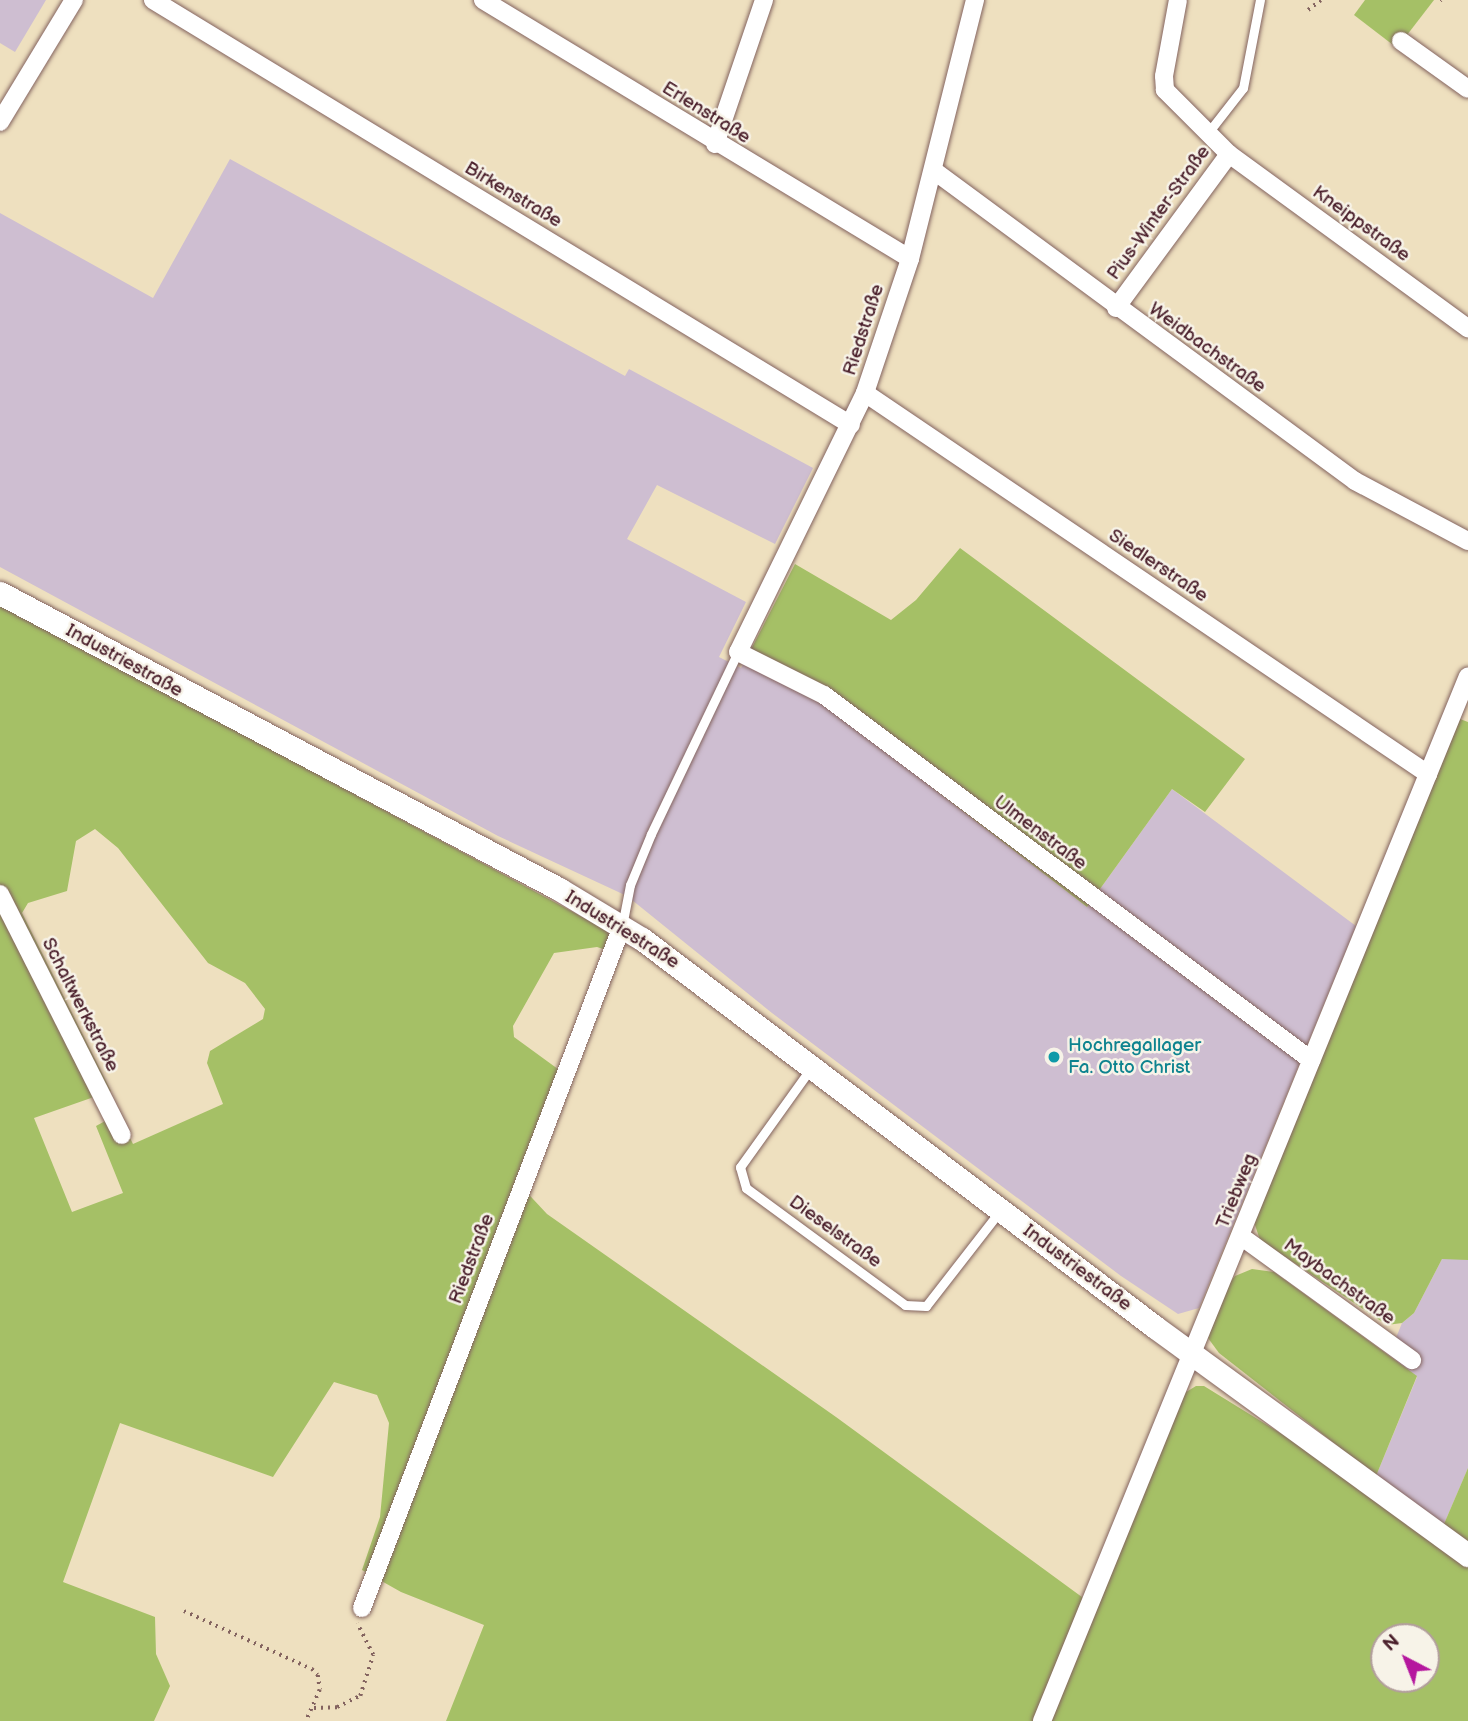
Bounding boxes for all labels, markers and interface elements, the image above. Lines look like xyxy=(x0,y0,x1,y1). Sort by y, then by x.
street label: Erlenstraße xyxy=(658,77,754,149)
street label: Pius-Winter-Straße xyxy=(1103,141,1215,285)
street label: Birkenstraße xyxy=(460,157,566,233)
street label: Kneippstraße xyxy=(1308,181,1414,267)
street label: Riedstraße xyxy=(839,282,889,378)
street label: Weidbachstraße xyxy=(1144,298,1270,398)
street label: Siedlerstraße xyxy=(1104,524,1212,608)
street label: Industriestraße xyxy=(62,619,186,703)
street label: Ulmenstraße xyxy=(989,791,1091,875)
street label: Industriestraße xyxy=(561,886,683,974)
street label: Schaltwerkstraße xyxy=(36,934,124,1076)
place label: Hochregallager Fa. Otto Christ xyxy=(1068,1035,1201,1079)
marker: Hochregallager Fa. Otto Christ xyxy=(1046,1049,1062,1065)
street label: Triebweg xyxy=(1212,1150,1262,1232)
street label: Dieselstraße xyxy=(784,1191,886,1273)
street label: Riedstraße xyxy=(444,1211,500,1307)
street label: Industriestraße xyxy=(1018,1220,1136,1316)
street label: Maybachstraße xyxy=(1279,1234,1399,1330)
north arrow xyxy=(1370,1623,1440,1693)
text: N xyxy=(1379,1630,1405,1657)

